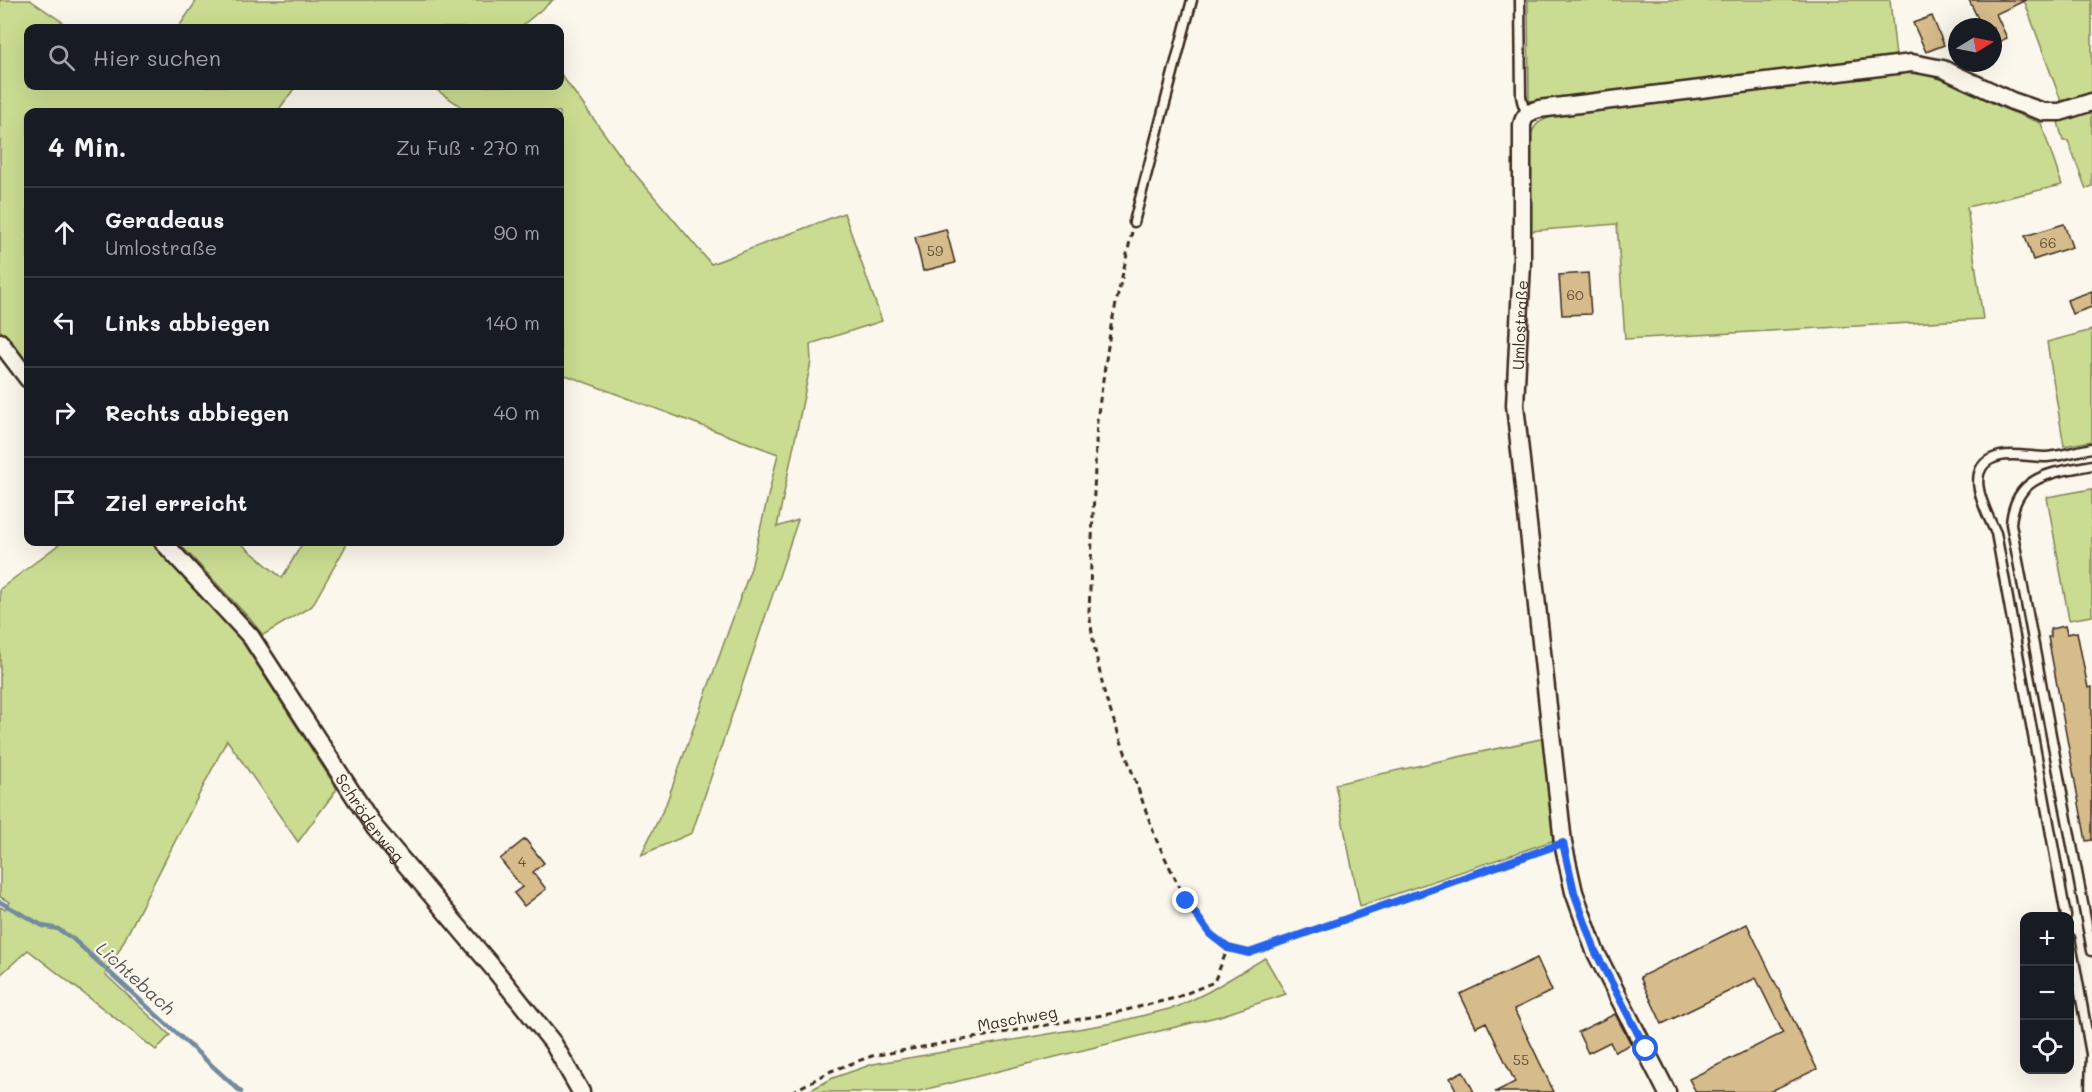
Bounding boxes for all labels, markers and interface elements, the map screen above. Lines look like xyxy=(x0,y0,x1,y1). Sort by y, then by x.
north arrow xyxy=(1948,18,2002,72)
search box xyxy=(24,24,564,90)
icon: search xyxy=(45,41,78,74)
text: Hier suchen xyxy=(93,43,221,72)
text: 4 Min. xyxy=(48,130,127,164)
text: Zu Fuß · 270 m xyxy=(396,134,540,160)
text: Geradeaus xyxy=(105,205,224,234)
icon: ahead xyxy=(48,216,81,249)
text: 90 m xyxy=(494,219,540,245)
house number: 66 xyxy=(2040,233,2056,252)
text: Umlostraße xyxy=(105,234,217,260)
house number: 59 xyxy=(927,241,943,260)
street label: Umlostraße xyxy=(1506,279,1532,370)
house number: 60 xyxy=(1566,285,1584,304)
icon: left xyxy=(48,306,81,339)
text: Links abbiegen xyxy=(105,308,270,337)
text: 140 m xyxy=(485,309,540,335)
icon: right xyxy=(48,396,81,429)
text: Rechts abbiegen xyxy=(105,398,289,427)
text: 40 m xyxy=(494,399,540,425)
icon: arrive xyxy=(48,486,81,519)
text: Ziel erreicht xyxy=(105,488,247,517)
street label: Schröderweg xyxy=(332,769,410,866)
house number: 4 xyxy=(518,852,527,871)
route end xyxy=(1172,887,1198,913)
map controls xyxy=(2020,912,2074,1074)
button: + xyxy=(2020,912,2074,966)
water label: Lichtebach xyxy=(91,936,181,1020)
button: − xyxy=(2020,966,2074,1020)
street label: Maschweg xyxy=(976,1001,1058,1035)
button: locate xyxy=(2020,1020,2074,1074)
route start xyxy=(1632,1035,1658,1061)
house number: 55 xyxy=(1513,1050,1529,1069)

